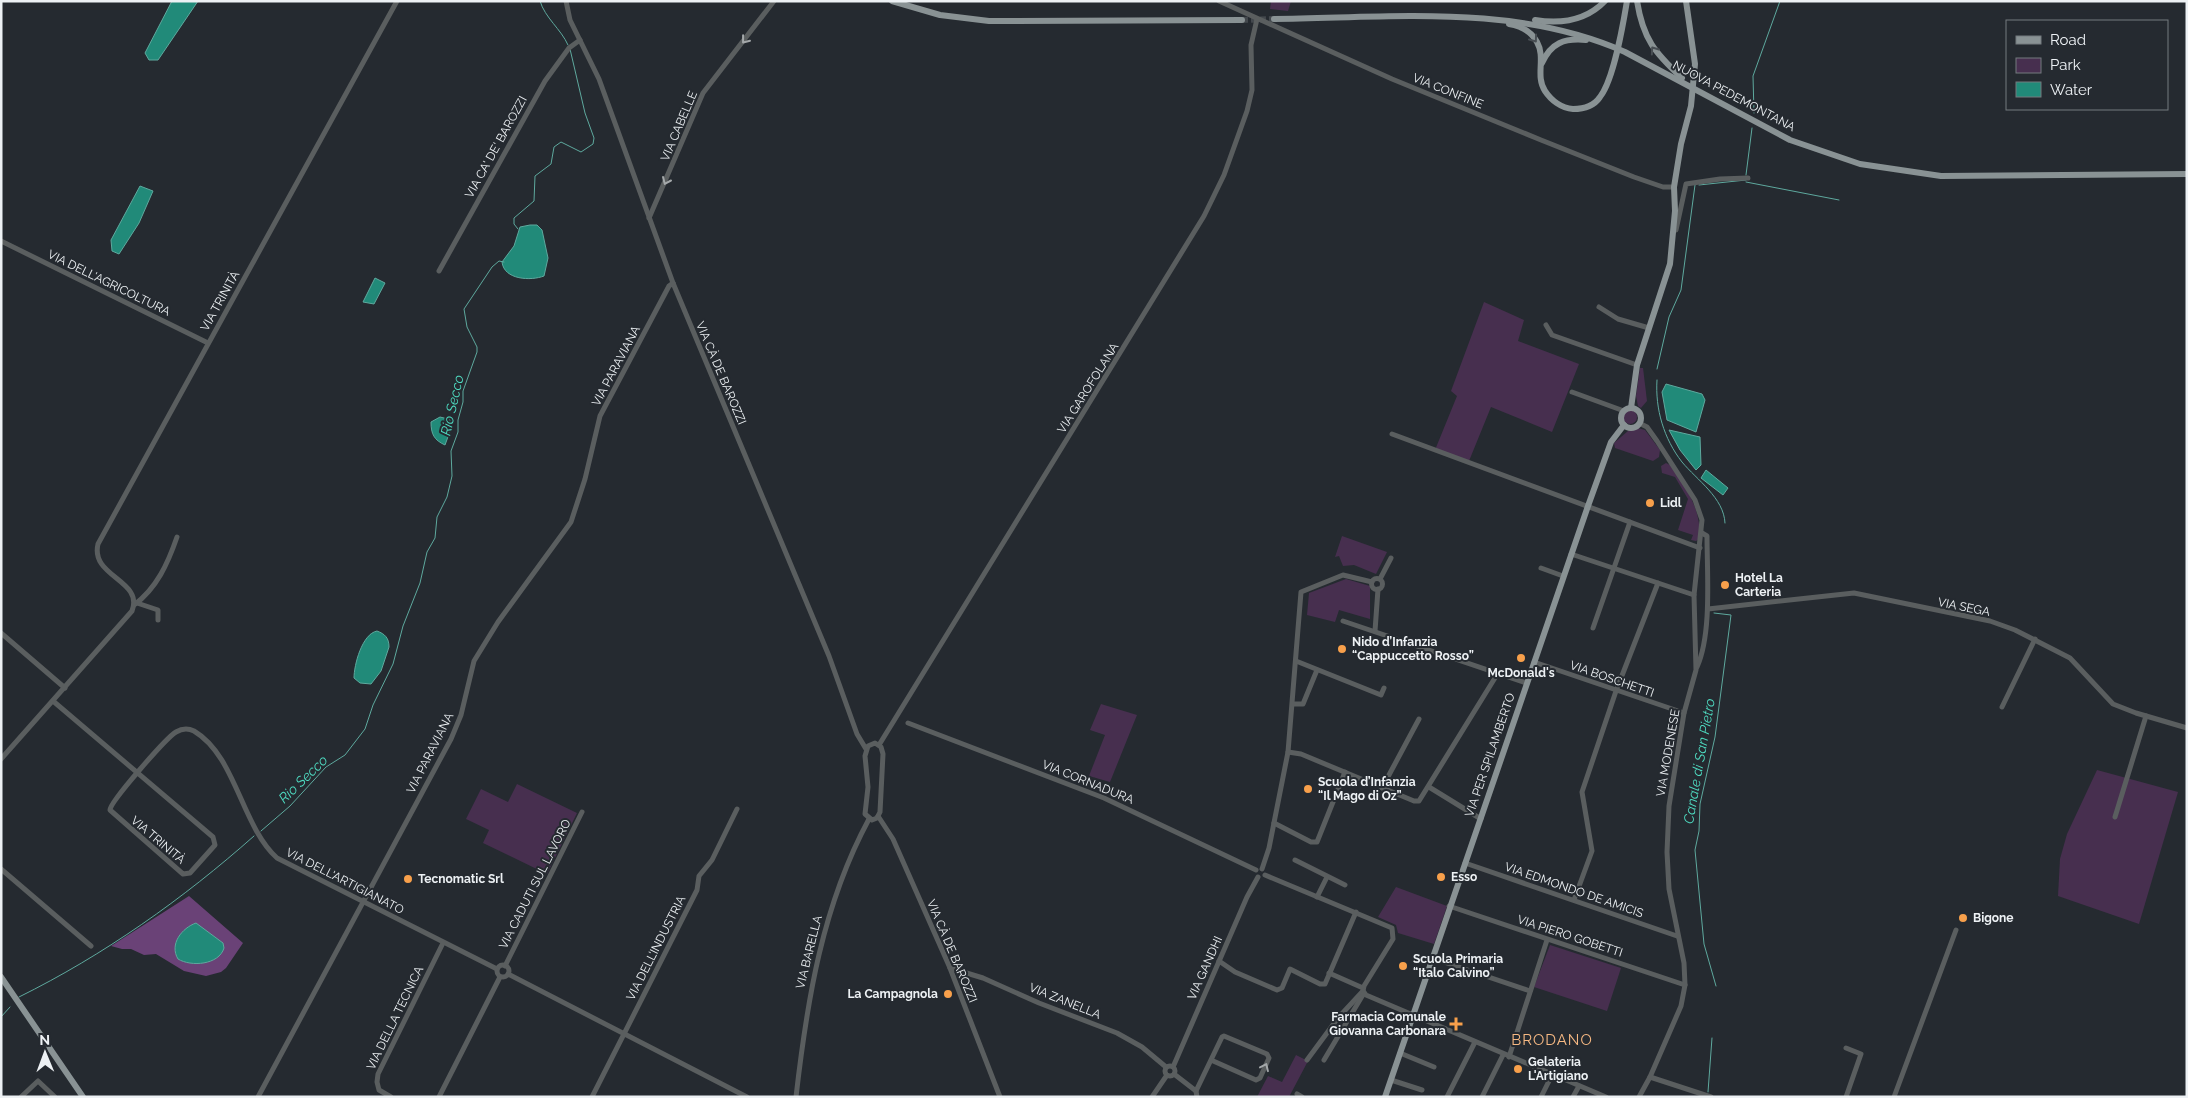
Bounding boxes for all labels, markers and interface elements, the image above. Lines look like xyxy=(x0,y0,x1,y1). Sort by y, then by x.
legend xyxy=(2006,20,2168,110)
text: Road xyxy=(2050,31,2086,49)
one-way arrow xyxy=(1528,33,1537,43)
one-way arrow xyxy=(741,35,750,44)
one-way arrow xyxy=(1651,46,1660,55)
text: Park xyxy=(2050,56,2081,74)
street label: NUOVA PEDEMONTANA xyxy=(1670,58,1798,134)
street label: VIA CONFINE xyxy=(1411,70,1485,112)
text: Water xyxy=(2050,81,2093,99)
street label: VIA CABELLE xyxy=(658,89,700,163)
street label: VIA CA' DE' BAROZZI xyxy=(462,94,530,200)
one-way arrow xyxy=(662,176,673,185)
street label: VIA DELL'AGRICOLTURA xyxy=(45,247,173,319)
street label: VIA TRINITÀ xyxy=(198,268,242,334)
street label: VIA CÀ DE BAROZZI xyxy=(693,319,749,427)
street label: VIA PARAVIANA xyxy=(589,324,643,408)
street label: VIA GAROFOLANA xyxy=(1055,340,1121,436)
water label: Rio Secco xyxy=(437,373,467,437)
place label: Lidl xyxy=(1660,496,1682,510)
marker: Lidl xyxy=(1644,497,1656,509)
place label: Hotel La Carteria xyxy=(1735,571,1783,599)
marker: Hotel La Carteria xyxy=(1719,579,1731,591)
street label: VIA SEGA xyxy=(1937,595,1991,619)
place label: Nido d’Infanzia “Cappuccetto Rosso” xyxy=(1352,635,1474,663)
marker: Nido d’Infanzia “Cappuccetto Rosso” xyxy=(1336,643,1348,655)
marker: McDonald's xyxy=(1515,652,1527,664)
street label: VIA BOSCHETTI xyxy=(1568,658,1656,700)
place label: McDonald's xyxy=(1487,666,1555,680)
street label: VIA PER SPILAMBERTO xyxy=(1462,691,1518,819)
water label: Canale di San Pietro xyxy=(1680,697,1718,825)
street label: VIA MODENESE xyxy=(1653,708,1683,798)
street label: VIA PARAVIANA xyxy=(404,710,456,796)
water label: Rio Secco xyxy=(275,752,331,806)
street label: VIA CORNADURA xyxy=(1040,757,1136,807)
place label: Scuola d’Infanzia “Il Mago di Oz” xyxy=(1318,775,1416,803)
marker: Scuola d’Infanzia “Il Mago di Oz” xyxy=(1302,783,1314,795)
street label: VIA TRINITÀ xyxy=(128,813,188,867)
street label: VIA CADUTI SUL LAVORO xyxy=(496,817,574,951)
street label: VIA DELL'ARTIGIANATO xyxy=(284,845,406,917)
street label: VIA EDMONDO DE AMICIS xyxy=(1503,860,1645,920)
place label: Esso xyxy=(1451,870,1477,884)
marker: Esso xyxy=(1435,871,1447,883)
place label: Tecnomatic Srl xyxy=(418,872,504,886)
marker: Tecnomatic Srl xyxy=(402,873,414,885)
street label: VIA DELL’INDUSTRIA xyxy=(624,893,688,1003)
street label: VIA CÀ DE BAROZZI xyxy=(924,897,980,1005)
place label: Bigone xyxy=(1973,911,2014,925)
street label: VIA PIERO GOBETTI xyxy=(1515,912,1625,960)
marker: Bigone xyxy=(1957,912,1969,924)
street label: VIA BARELLA xyxy=(793,914,825,990)
street label: VIA GANDHI xyxy=(1185,934,1225,1002)
place label: Scuola Primaria “Italo Calvino” xyxy=(1413,952,1503,980)
marker: Scuola Primaria “Italo Calvino” xyxy=(1397,960,1409,972)
street label: VIA DELLA TECNICA xyxy=(364,964,426,1072)
street label: VIA ZANELLA xyxy=(1027,980,1103,1022)
place label: La Campagnola xyxy=(848,987,938,1001)
marker: La Campagnola xyxy=(942,988,954,1000)
place label: Farmacia Comunale Giovanna Carbonara xyxy=(1329,1010,1446,1038)
marker: Farmacia Comunale Giovanna Carbonara xyxy=(1450,1018,1462,1030)
north arrow xyxy=(20,1028,70,1078)
district label: BRODANO xyxy=(1511,1031,1593,1049)
text: N xyxy=(39,1032,50,1048)
place label: Gelateria L'Artigiano xyxy=(1528,1055,1588,1083)
one-way arrow xyxy=(1259,1063,1269,1072)
marker: Gelateria L'Artigiano xyxy=(1512,1063,1524,1075)

